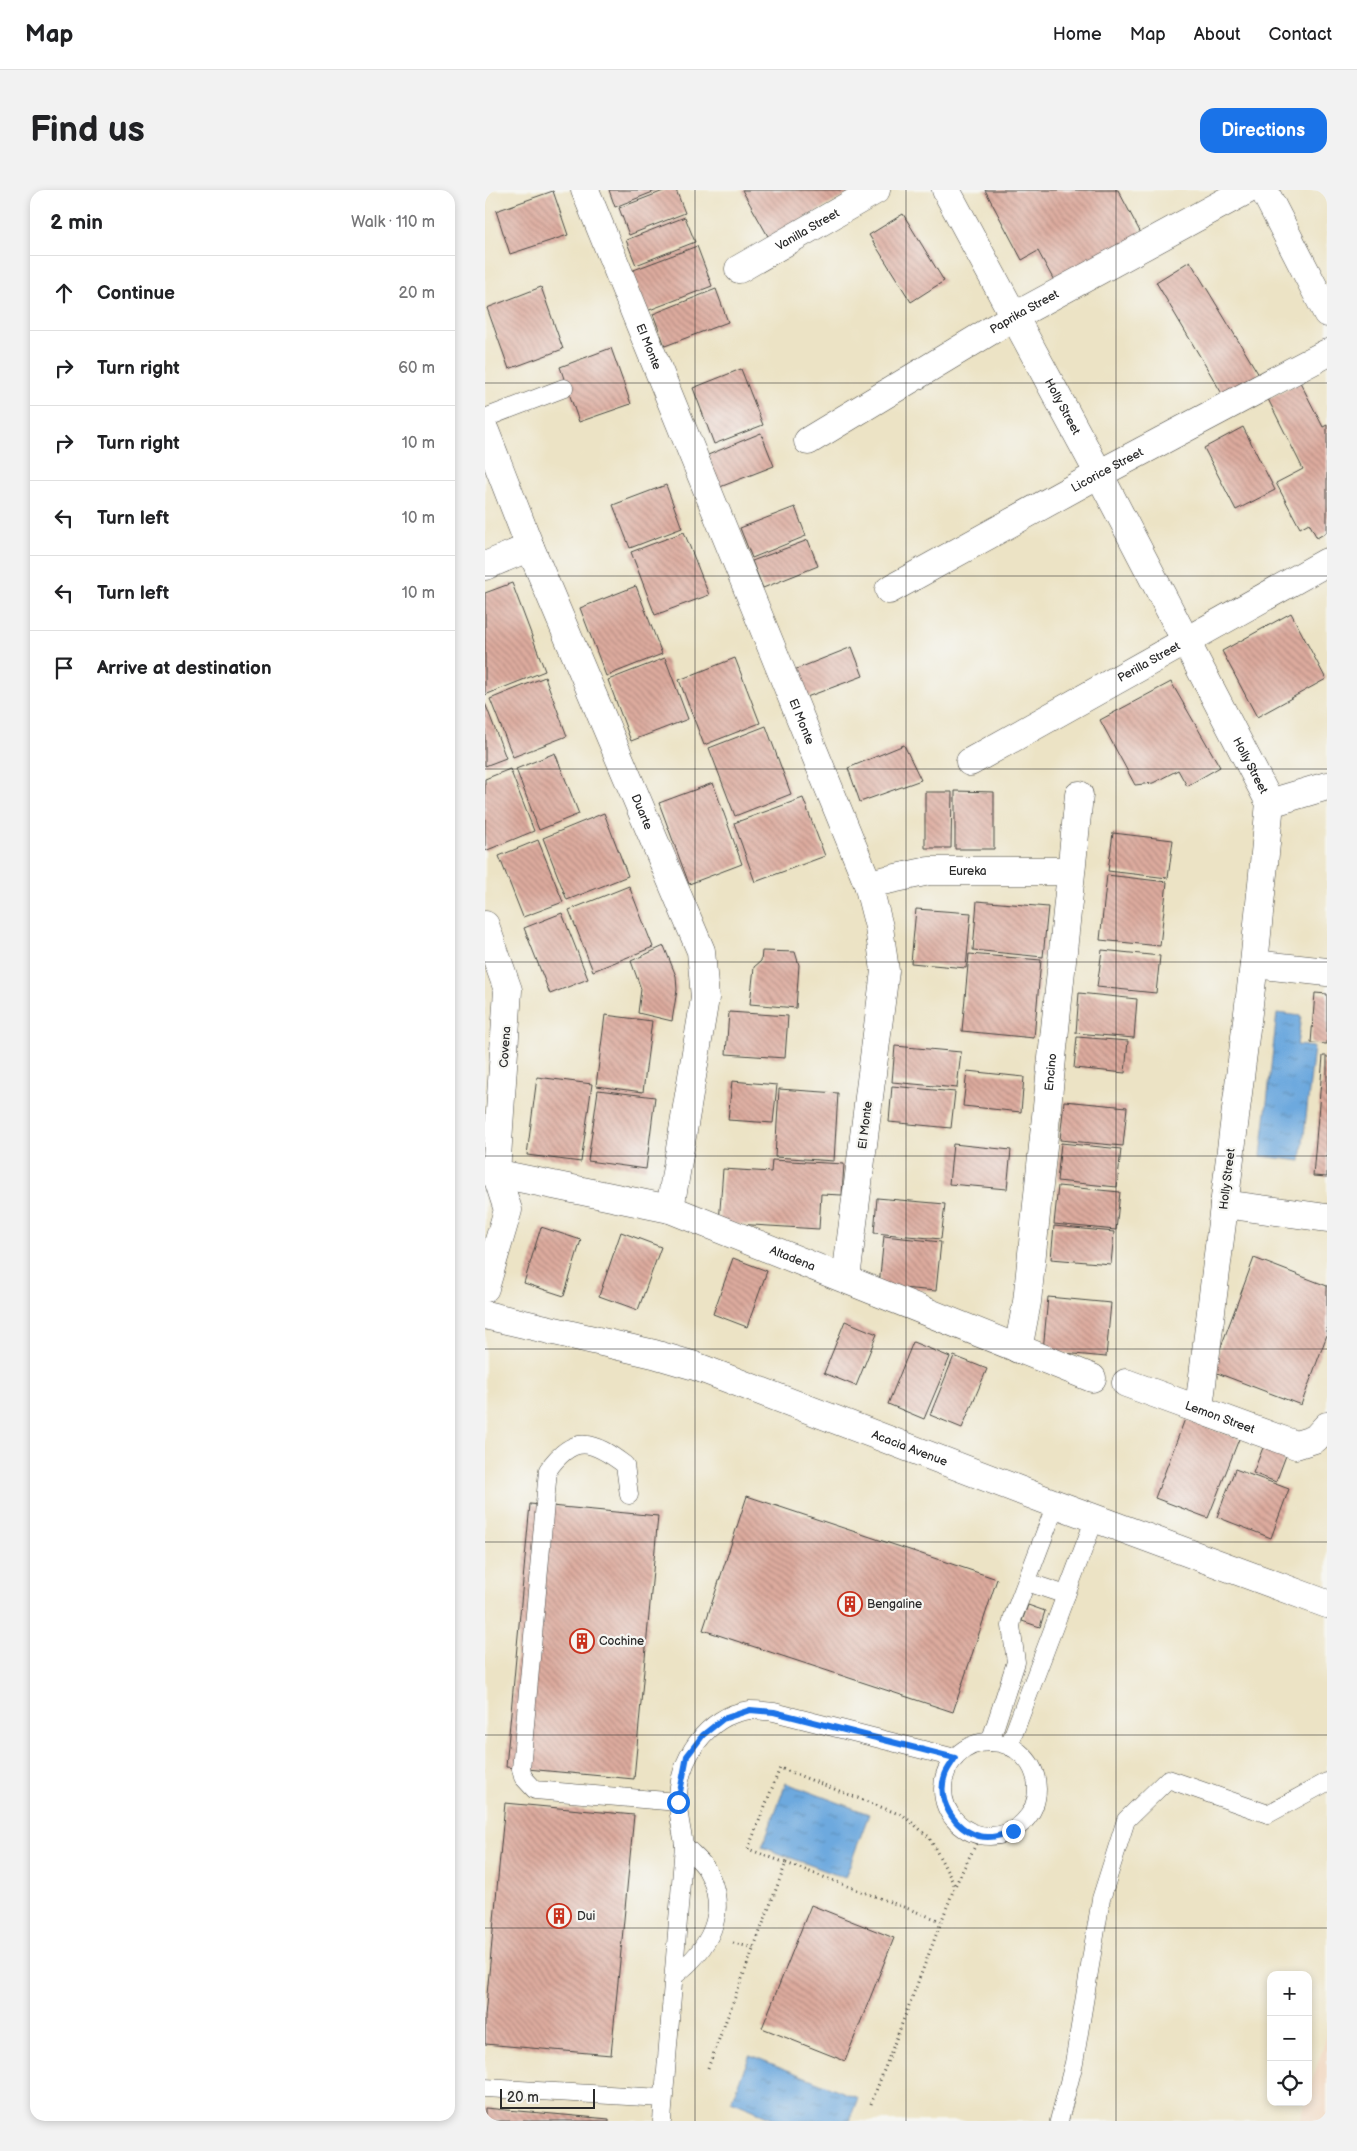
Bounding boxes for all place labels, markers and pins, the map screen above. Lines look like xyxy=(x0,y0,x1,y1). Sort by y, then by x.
building icon: Bengaline xyxy=(837,1591,863,1617)
place label: Bengaline xyxy=(867,1597,922,1612)
building icon: Cochine xyxy=(569,1628,595,1654)
place label: Cochine xyxy=(599,1634,644,1649)
building icon: Dui xyxy=(546,1903,572,1929)
place label: Dui xyxy=(577,1909,595,1924)

